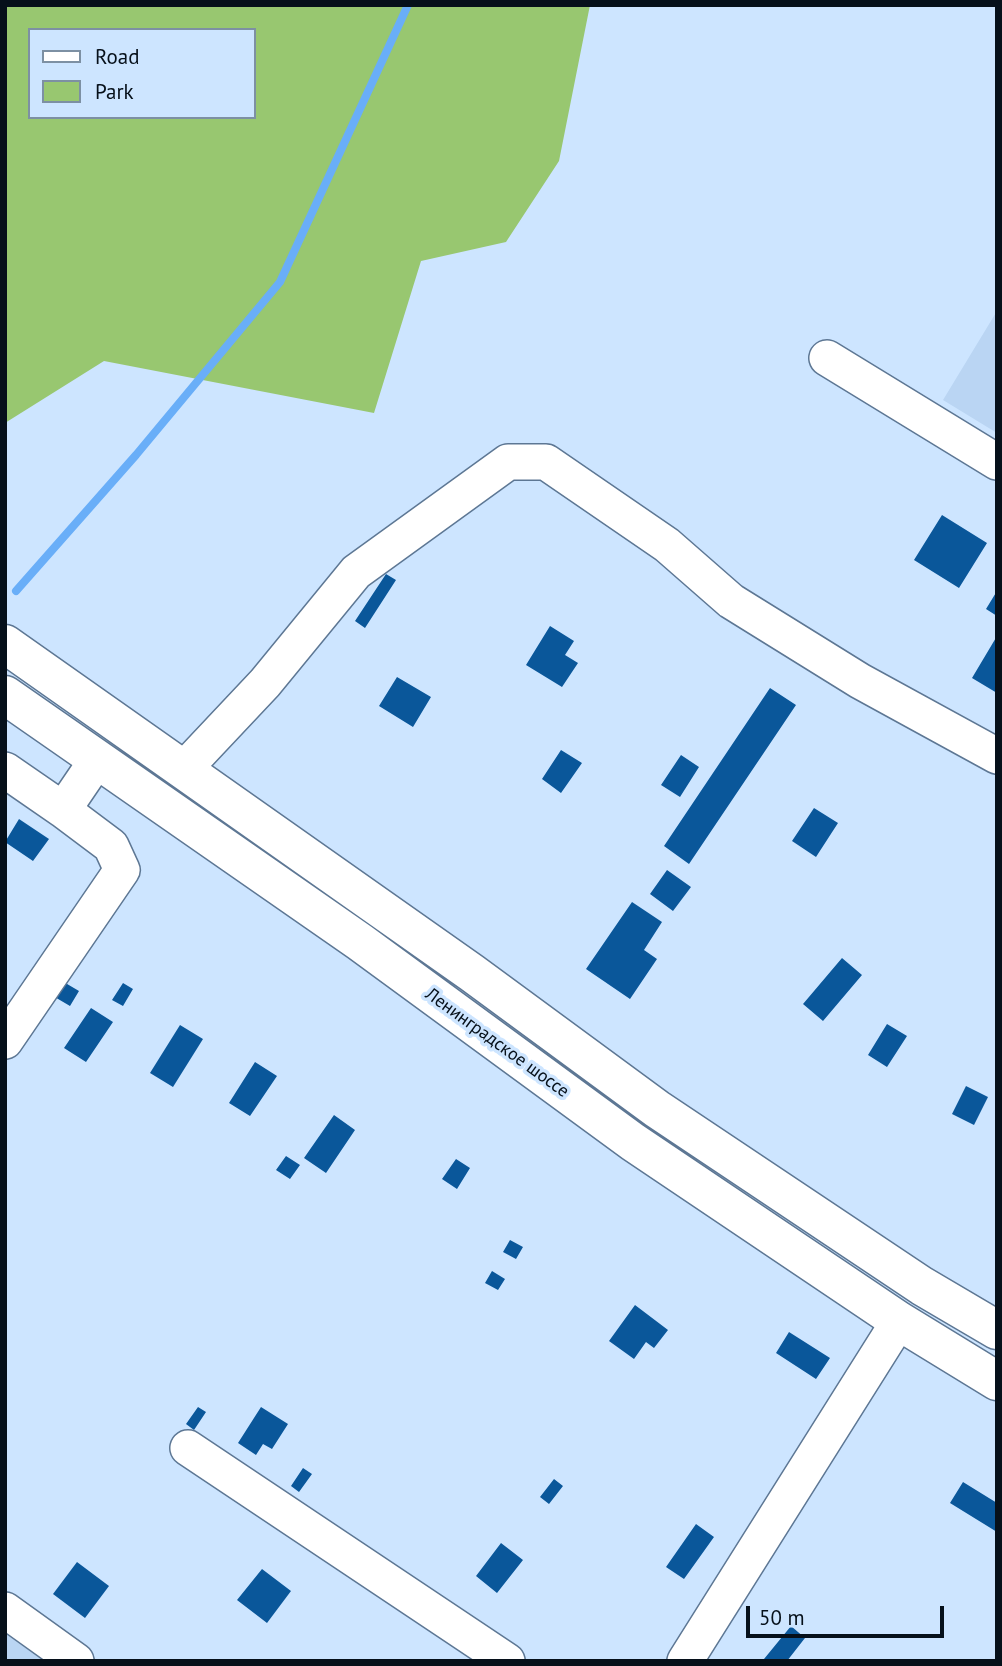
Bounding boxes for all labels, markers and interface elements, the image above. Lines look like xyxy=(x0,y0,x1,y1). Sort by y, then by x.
legend xyxy=(28,28,256,119)
text: Road xyxy=(95,43,139,70)
text: Park xyxy=(95,78,134,105)
street label: Ленинградское шоссе xyxy=(421,984,573,1102)
scale bar xyxy=(750,1592,948,1636)
text: 50 m xyxy=(759,1604,805,1631)

